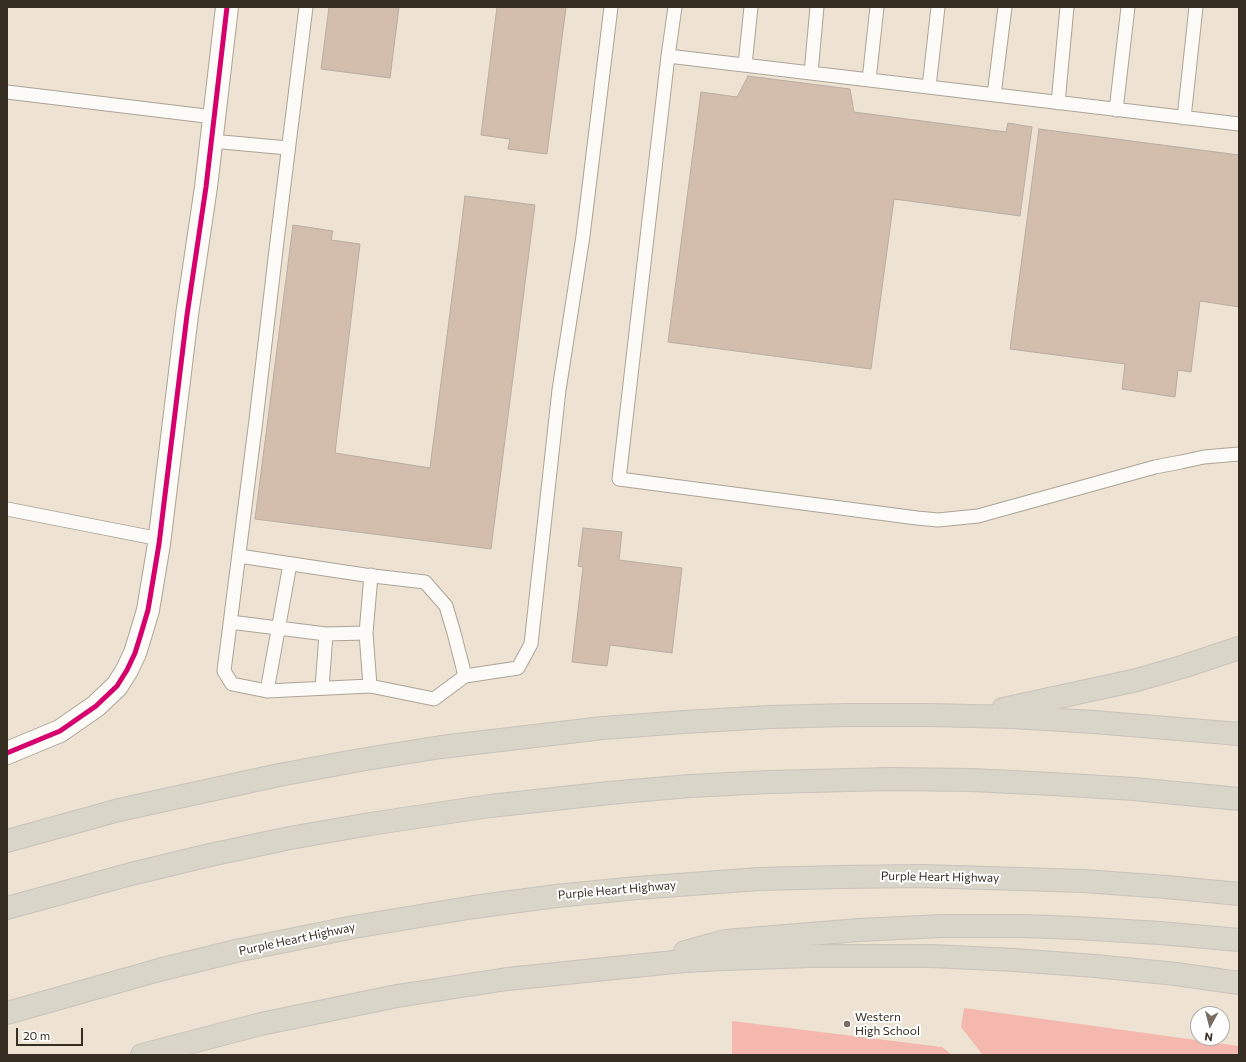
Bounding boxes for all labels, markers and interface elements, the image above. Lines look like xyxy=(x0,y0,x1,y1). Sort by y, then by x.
street label: Purple Heart Highway xyxy=(881,869,999,885)
street label: Purple Heart Highway xyxy=(557,878,677,902)
street label: Purple Heart Highway xyxy=(238,920,356,958)
north arrow xyxy=(1190,1006,1230,1046)
place label: Western High School xyxy=(855,1010,920,1038)
marker: Western High School xyxy=(842,1019,852,1029)
scale bar xyxy=(18,1020,85,1046)
text: 20 m xyxy=(23,1028,50,1042)
text: N xyxy=(1204,1030,1214,1044)

